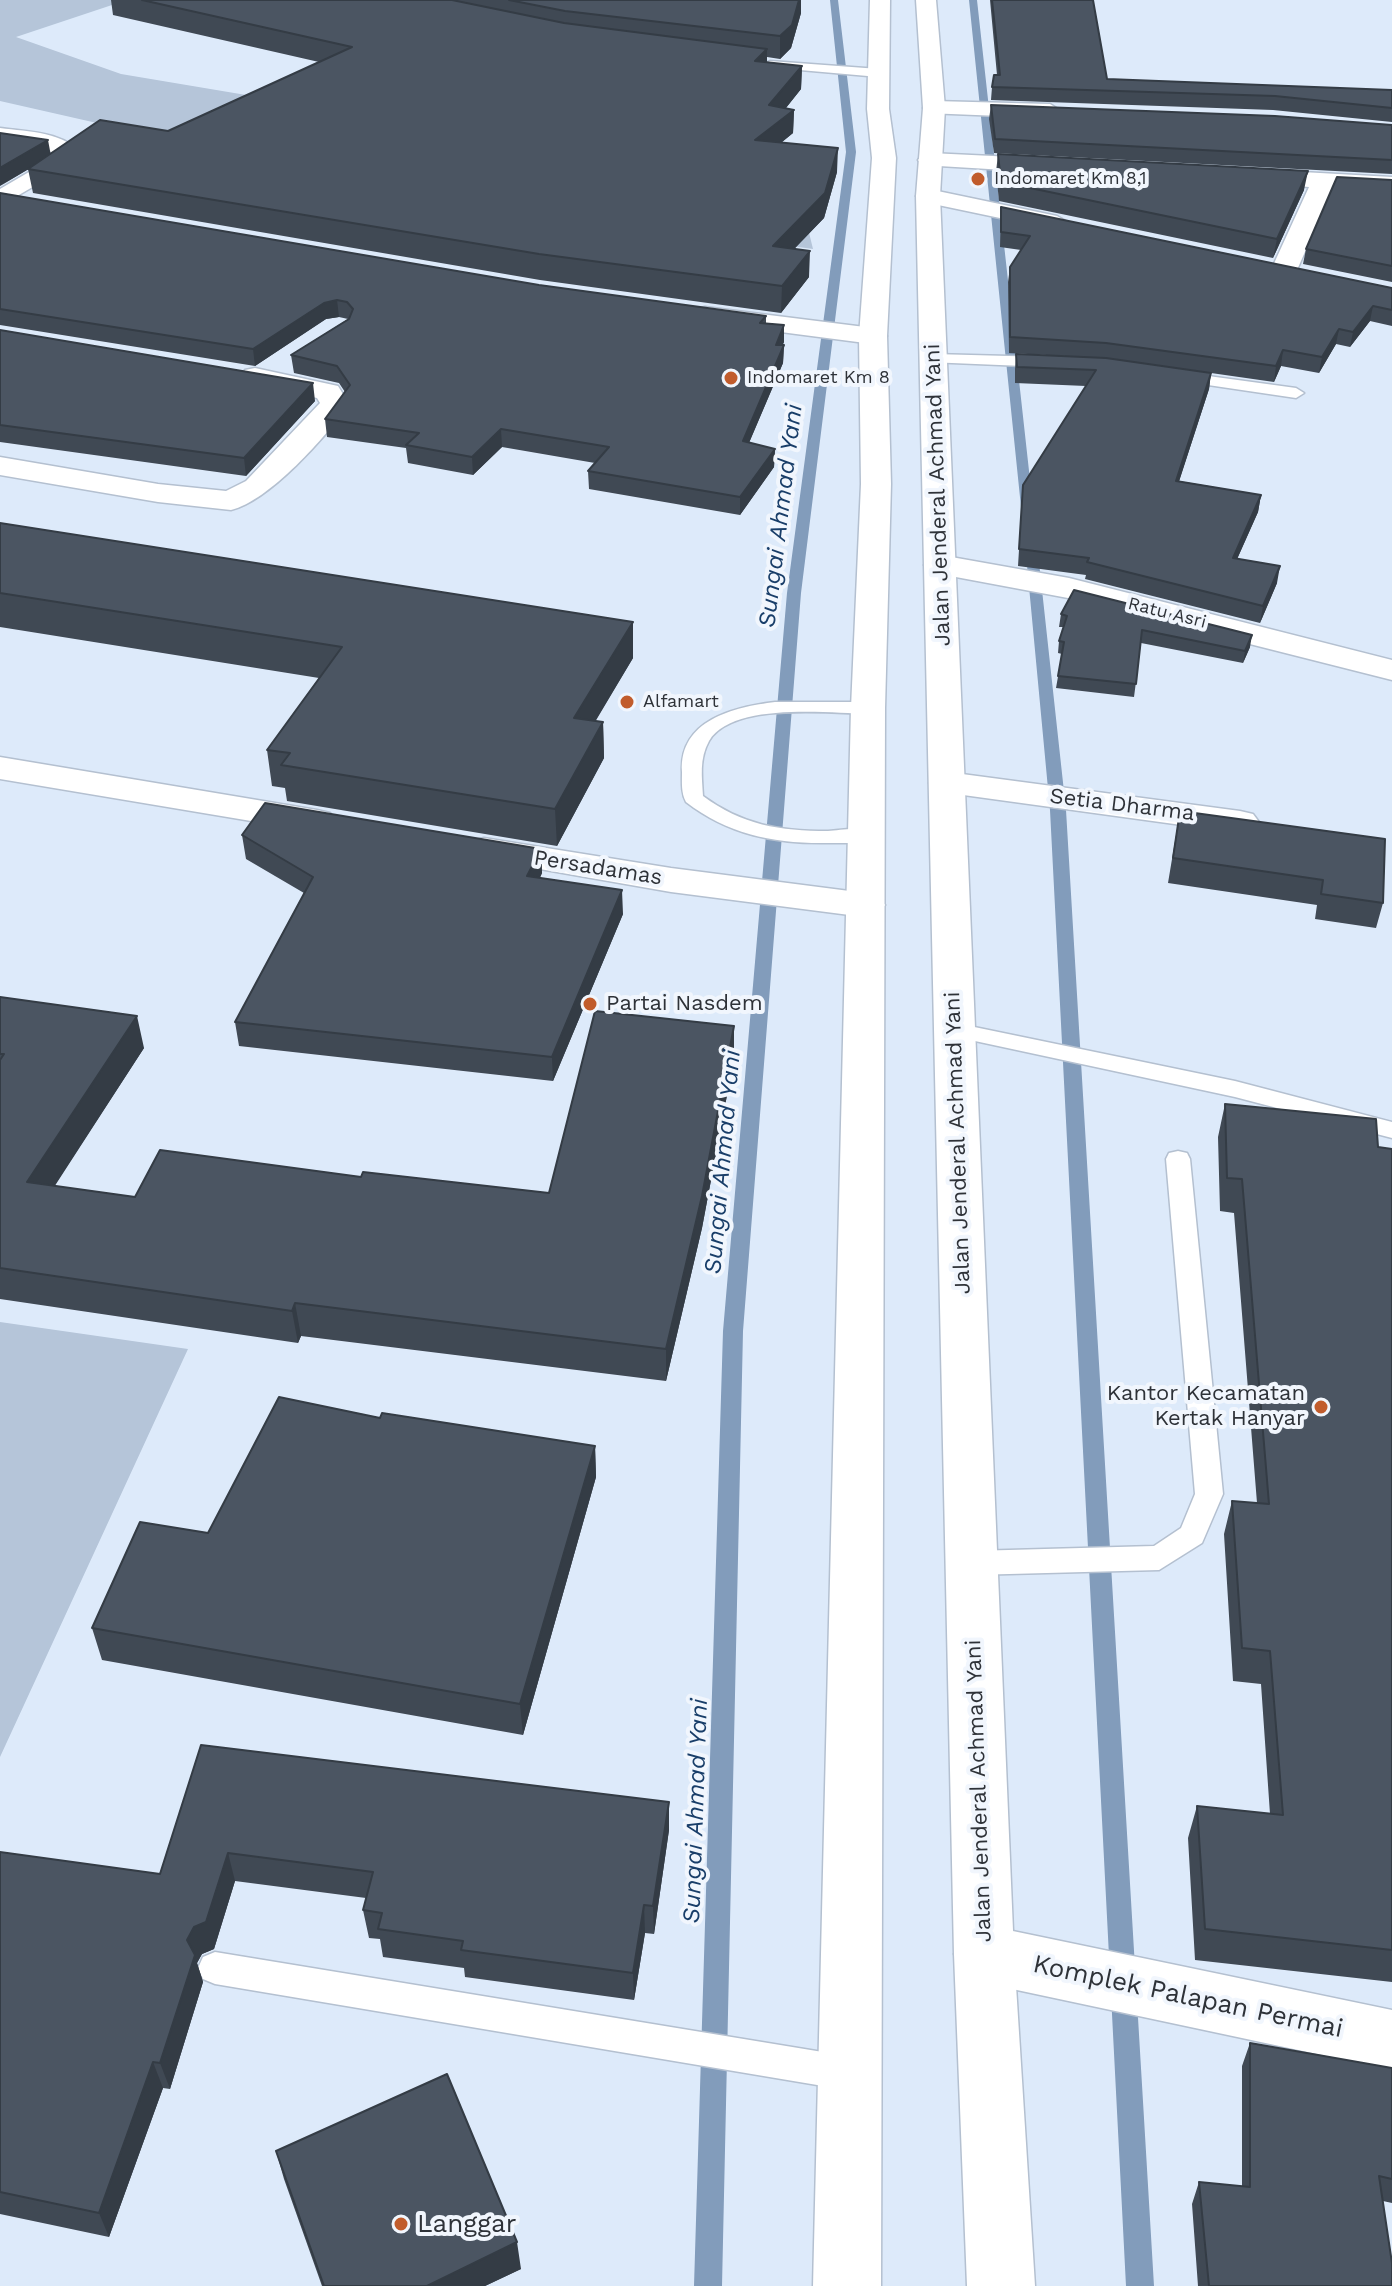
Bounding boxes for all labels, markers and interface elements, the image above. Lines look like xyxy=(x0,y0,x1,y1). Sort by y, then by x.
place label: Indomaret Km 8,1 xyxy=(994,168,1147,190)
marker: Indomaret Km 8,1 xyxy=(969,170,987,188)
street label: Jalan Jenderal Achmad Yani xyxy=(920,343,956,647)
place label: Indomaret Km 8 xyxy=(747,367,890,389)
marker: Indomaret Km 8 xyxy=(722,369,740,387)
water label: Sungai Ahmad Yani xyxy=(753,403,809,629)
street label: Ratu Asri xyxy=(1126,593,1208,633)
place label: Alfamart xyxy=(643,691,719,713)
marker: Alfamart xyxy=(618,693,636,711)
street label: Setia Dharma xyxy=(1048,783,1196,827)
street label: Persadamas xyxy=(532,845,664,891)
place label: Partai Nasdem xyxy=(606,991,763,1017)
street label: Jalan Jenderal Achmad Yani xyxy=(940,991,976,1295)
marker: Partai Nasdem xyxy=(581,995,599,1013)
water label: Sungai Ahmad Yani xyxy=(699,1049,747,1275)
place label: Kantor Kecamatan Kertak Hanyar xyxy=(1107,1381,1305,1432)
marker: Kantor Kecamatan Kertak Hanyar xyxy=(1312,1398,1330,1416)
street label: Jalan Jenderal Achmad Yani xyxy=(961,1639,997,1943)
water label: Sungai Ahmad Yani xyxy=(678,1698,714,1924)
street label: Komplek Palapan Permai xyxy=(1030,1949,1346,2045)
place label: Langgar xyxy=(417,2208,516,2240)
marker: Langgar xyxy=(392,2215,410,2233)

